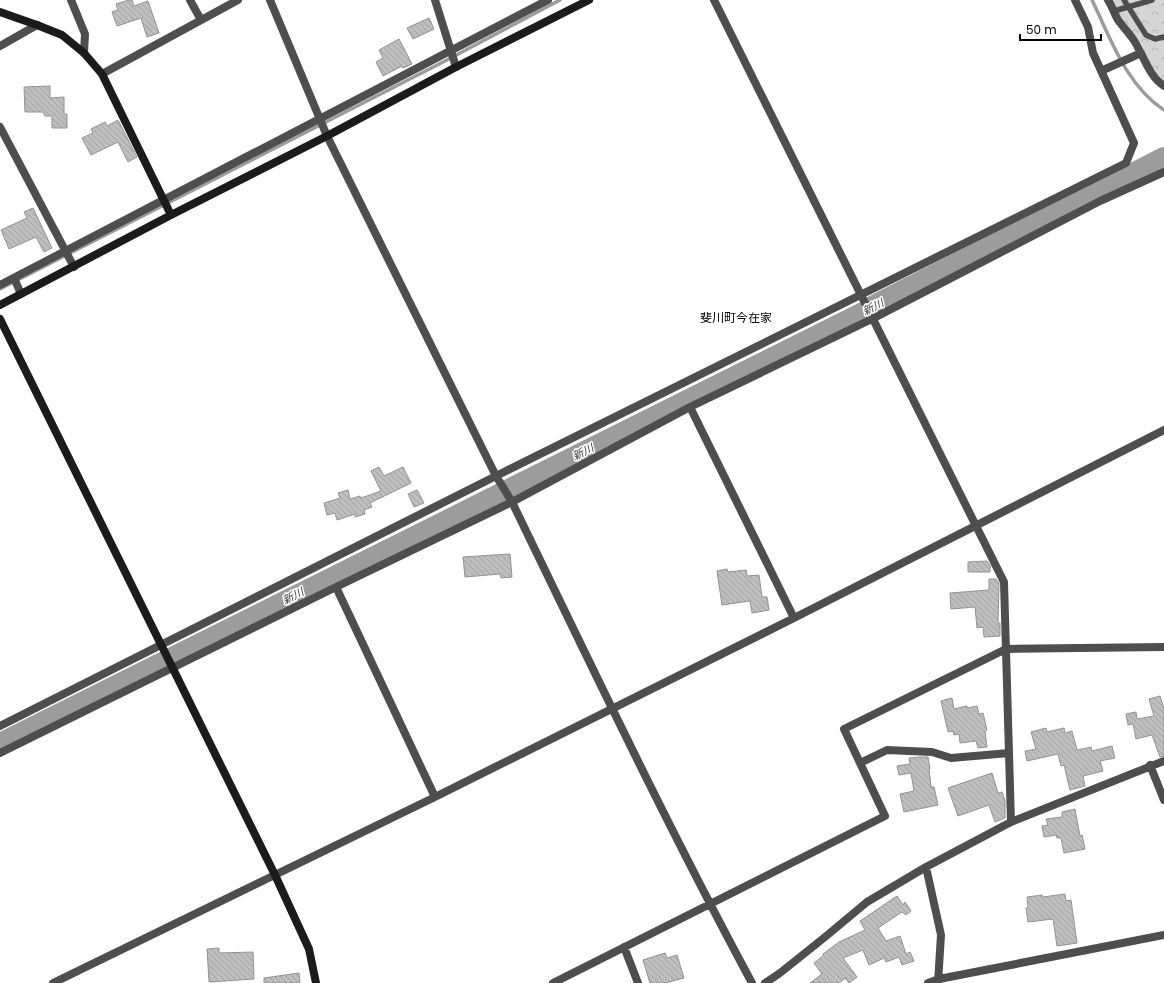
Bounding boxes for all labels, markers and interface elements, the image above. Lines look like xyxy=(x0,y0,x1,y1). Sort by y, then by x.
scale bar xyxy=(1020,16,1101,42)
text: 50 m xyxy=(1026,21,1057,38)
water label: 新川 xyxy=(860,294,887,319)
district label: 斐川町今在家 xyxy=(700,309,772,326)
water label: 新川 xyxy=(570,439,597,464)
water label: 新川 xyxy=(280,583,307,608)

